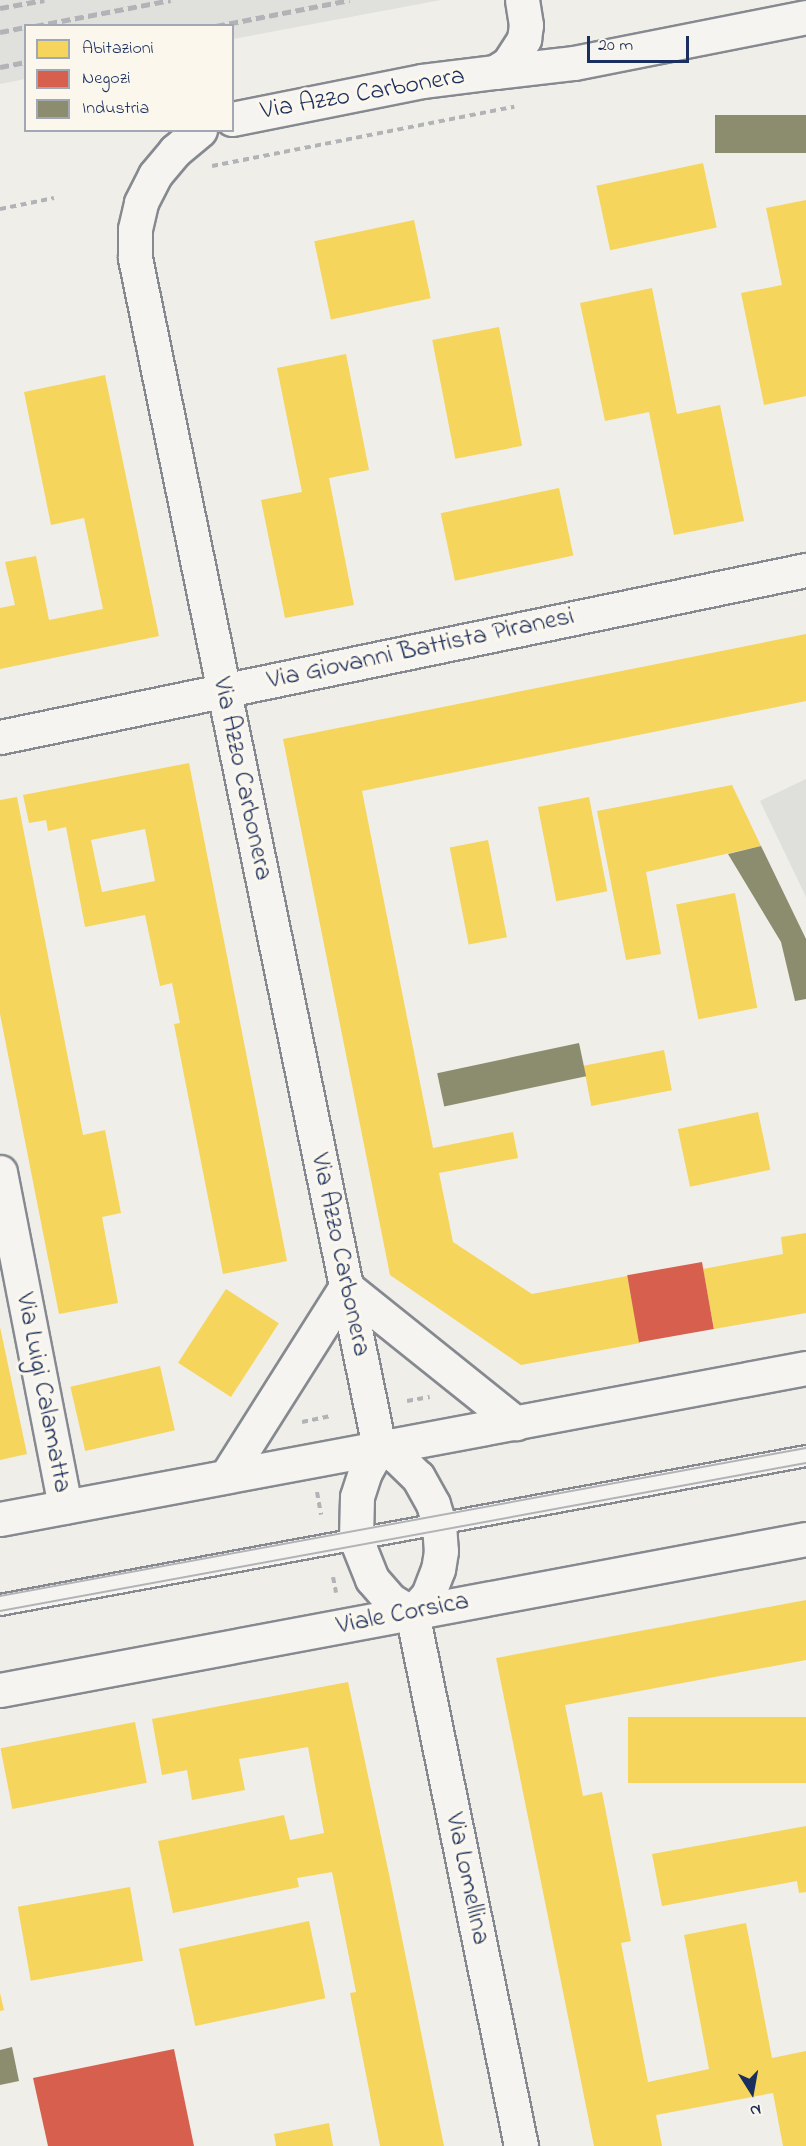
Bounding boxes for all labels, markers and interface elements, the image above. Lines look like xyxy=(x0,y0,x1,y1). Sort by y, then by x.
legend xyxy=(24,24,234,132)
scale bar xyxy=(590,24,692,62)
text: 20 m xyxy=(598,33,633,59)
text: Abitazioni xyxy=(82,36,154,62)
street label: Via Azzo Carbonera xyxy=(258,62,468,128)
text: Negozi xyxy=(82,66,130,92)
text: Industria xyxy=(82,96,149,122)
street label: Via Giovanni Battista Piranesi xyxy=(265,602,577,698)
street label: Via Azzo Carbonera xyxy=(204,675,278,883)
street label: Via Azzo Carbonera xyxy=(302,1151,376,1359)
street label: Via Luigi Calamatta xyxy=(7,1290,77,1496)
street label: Viale Corsica xyxy=(334,1587,472,1643)
street label: Via Lomellina xyxy=(437,1810,495,1948)
north arrow xyxy=(722,2062,782,2122)
text: N xyxy=(748,2097,763,2122)

